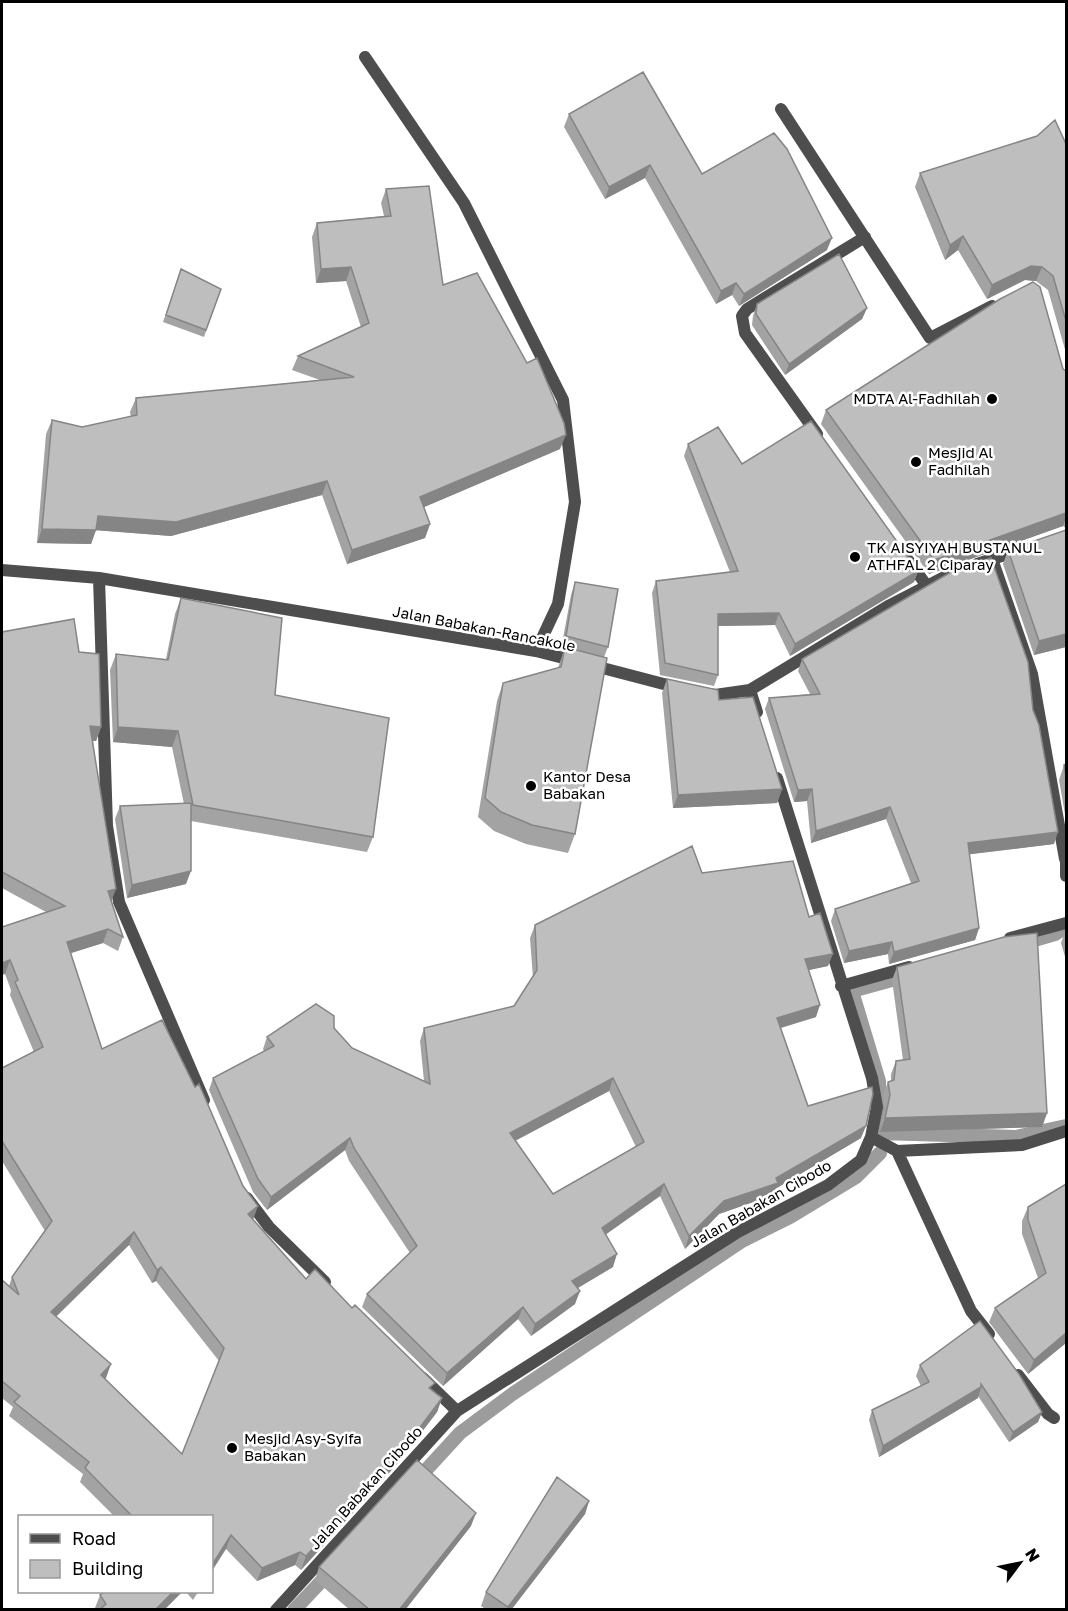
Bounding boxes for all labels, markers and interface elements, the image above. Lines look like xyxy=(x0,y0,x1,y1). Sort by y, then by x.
place label: MDTA Al-Fadhilah xyxy=(853,389,980,407)
marker: MDTA Al-Fadhilah xyxy=(985,392,999,406)
place label: Mesjid Al Fadhilah xyxy=(928,443,993,478)
marker: Mesjid Al Fadhilah xyxy=(909,455,923,469)
place label: TK AISYIYAH BUSTANUL ATHFAL 2 Ciparay xyxy=(867,538,1042,573)
marker: TK AISYIYAH BUSTANUL ATHFAL 2 Ciparay xyxy=(848,550,862,564)
street label: Jalan Babakan-Rancakole xyxy=(391,601,577,655)
place label: Kantor Desa Babakan xyxy=(543,767,631,802)
marker: Kantor Desa Babakan xyxy=(524,779,538,793)
street label: Jalan Babakan Cibodo xyxy=(687,1155,834,1251)
street label: Jalan Babakan Cibodo xyxy=(305,1422,425,1553)
place label: Mesjid Asy-Syifa Babakan xyxy=(244,1429,362,1464)
marker: Mesjid Asy-Syifa Babakan xyxy=(225,1441,239,1455)
legend xyxy=(18,1515,213,1593)
text: Road xyxy=(72,1527,116,1549)
north arrow xyxy=(990,1533,1050,1593)
text: N xyxy=(1021,1545,1044,1566)
text: Building xyxy=(72,1557,143,1579)

